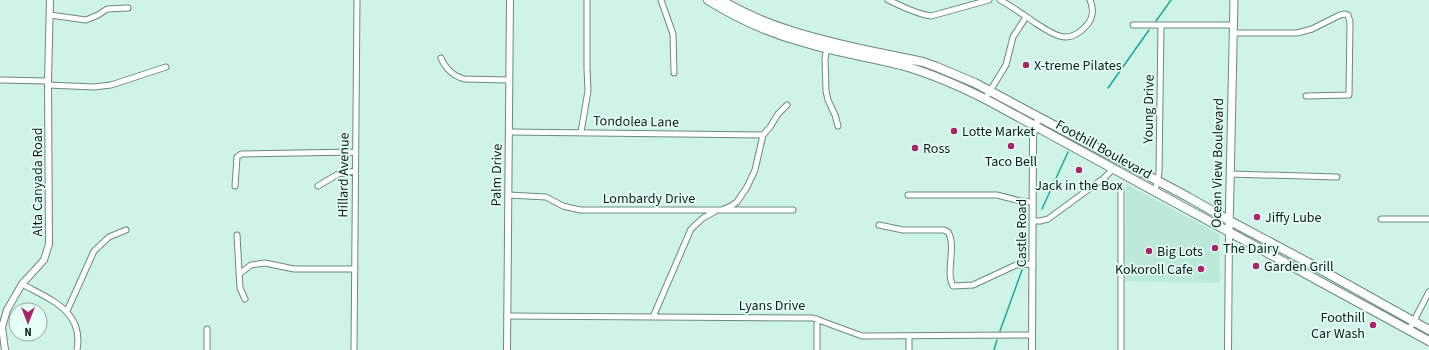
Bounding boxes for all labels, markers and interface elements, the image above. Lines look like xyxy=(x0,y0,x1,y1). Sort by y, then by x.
place label: X-treme Pilates xyxy=(1034,56,1122,76)
marker: X-treme Pilates xyxy=(1021,60,1031,70)
street label: Young Drive xyxy=(1138,74,1160,145)
street label: Ocean View Boulevard xyxy=(1207,98,1229,228)
street label: Tondolea Lane xyxy=(593,111,679,133)
street label: Foothill Boulevard xyxy=(1052,115,1155,185)
place label: Lotte Market xyxy=(962,122,1035,142)
marker: Lotte Market xyxy=(949,126,959,136)
street label: Alta Canyada Road xyxy=(28,127,48,237)
street label: Hillard Avenue xyxy=(333,132,355,218)
place label: Ross xyxy=(923,139,950,159)
marker: Taco Bell xyxy=(1006,141,1016,151)
street label: Palm Drive xyxy=(486,143,508,207)
marker: Ross xyxy=(910,143,920,153)
place label: Taco Bell xyxy=(985,152,1038,172)
marker: Jack in the Box xyxy=(1074,165,1084,175)
place label: Jack in the Box xyxy=(1035,176,1124,196)
street label: Lombardy Drive xyxy=(603,189,695,209)
street label: Castle Road xyxy=(1012,199,1032,267)
place label: Jiffy Lube xyxy=(1265,208,1322,228)
marker: Jiffy Lube xyxy=(1252,212,1262,222)
place label: The Dairy xyxy=(1223,239,1279,259)
place label: Big Lots xyxy=(1157,242,1203,262)
marker: The Dairy xyxy=(1210,243,1220,253)
marker: Big Lots xyxy=(1144,246,1154,256)
place label: Garden Grill xyxy=(1264,257,1334,277)
place label: Kokoroll Cafe xyxy=(1115,260,1193,280)
marker: Garden Grill xyxy=(1251,261,1261,271)
marker: Kokoroll Cafe xyxy=(1196,264,1206,274)
street label: Lyans Drive xyxy=(739,296,805,316)
north arrow xyxy=(8,302,48,342)
place label: Foothill Car Wash xyxy=(1311,308,1365,344)
marker: Foothill Car Wash xyxy=(1368,320,1378,330)
text: N xyxy=(24,324,32,339)

